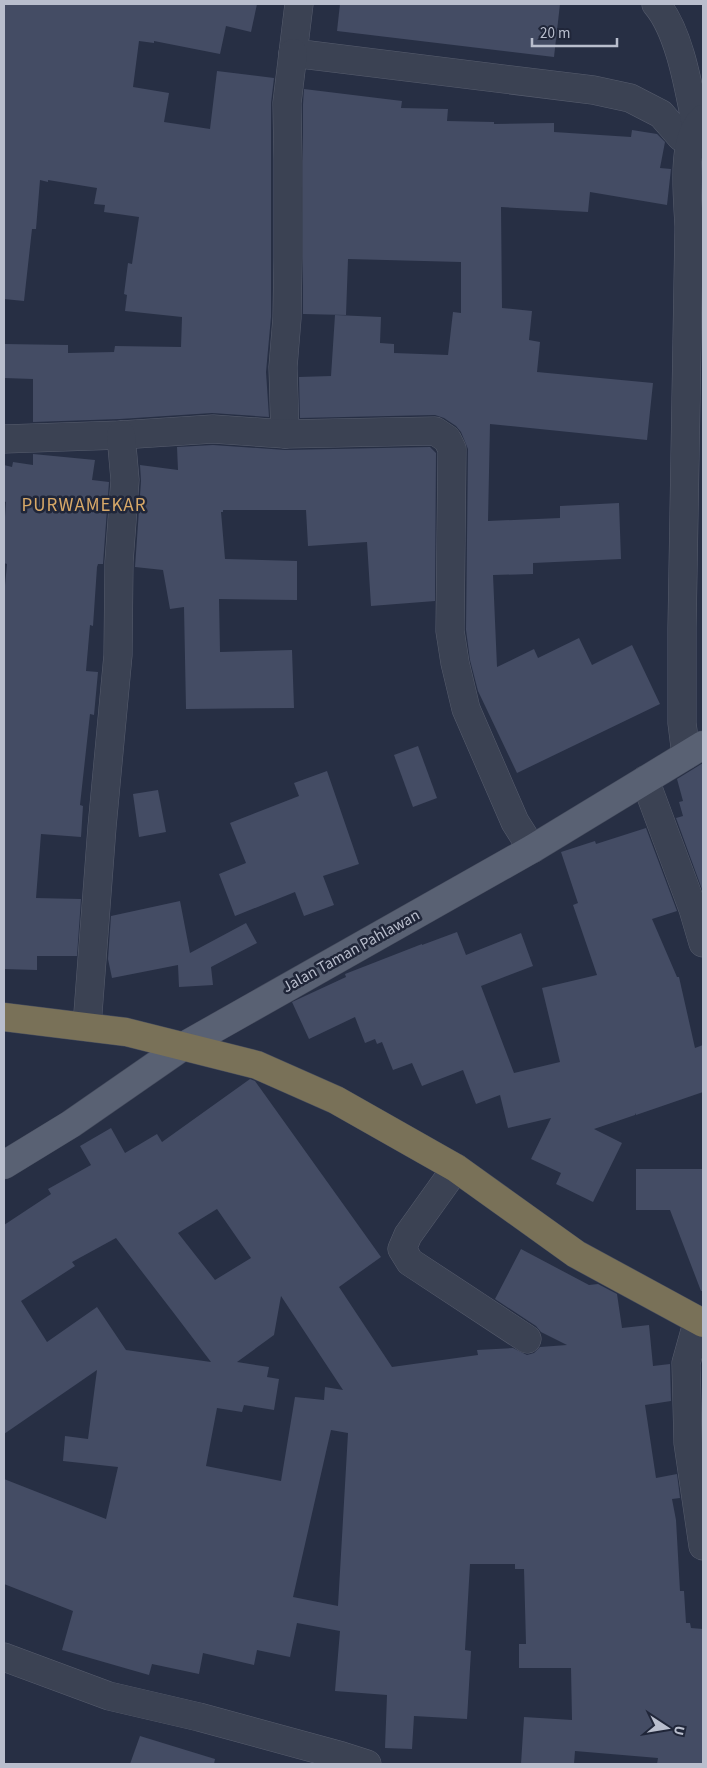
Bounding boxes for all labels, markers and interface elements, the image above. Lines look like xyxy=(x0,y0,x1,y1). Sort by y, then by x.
scale bar xyxy=(532,15,617,47)
text: 20 m xyxy=(540,23,570,44)
district label: PURWAMEKAR xyxy=(22,492,146,519)
street label: Jalan Taman Pahlawan xyxy=(278,904,424,998)
north arrow xyxy=(642,1703,692,1753)
text: U xyxy=(668,1724,689,1737)

